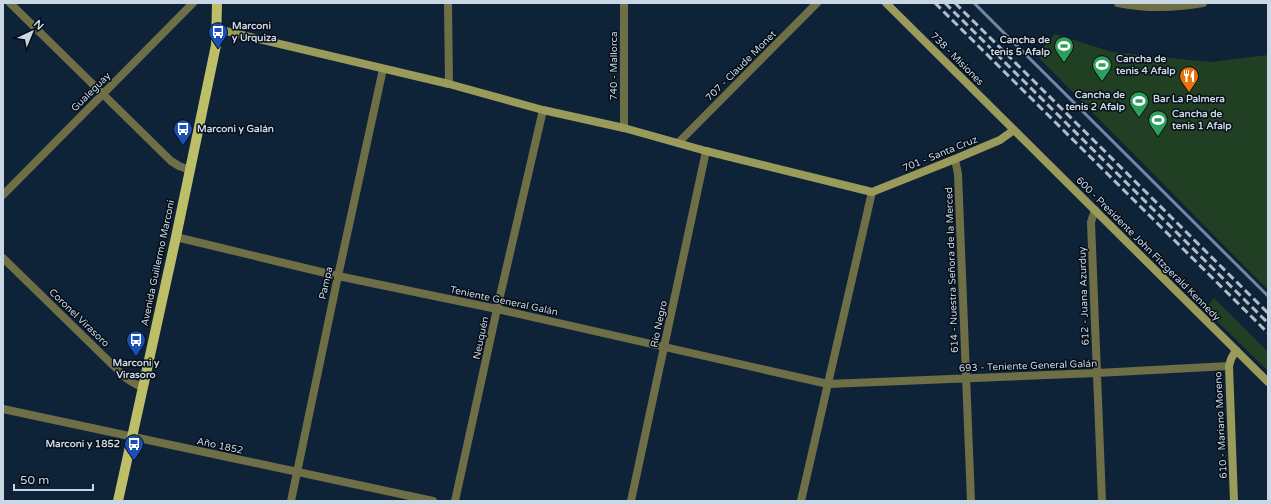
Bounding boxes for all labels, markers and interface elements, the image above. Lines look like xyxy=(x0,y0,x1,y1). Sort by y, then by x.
north arrow xyxy=(12,12,52,52)
text: N xyxy=(31,17,46,33)
place label: Marconi y Urquiza xyxy=(232,20,277,44)
bus stop icon: Marconi y Urquiza xyxy=(207,21,229,49)
street label: 707 - Claude Monet xyxy=(703,28,779,104)
street label: 738 - Misiones xyxy=(928,30,986,88)
street label: 740 - Mallorca xyxy=(608,31,620,101)
place label: Cancha de tenis 5 Afalp xyxy=(989,34,1051,58)
sports icon: Cancha de tenis 5 Afalp xyxy=(1053,35,1075,63)
place label: Cancha de tenis 4 Afalp xyxy=(1115,53,1176,77)
sports icon: Cancha de tenis 4 Afalp xyxy=(1091,54,1113,82)
restaurant icon: Bar La Palmera xyxy=(1178,65,1200,93)
street label: Gualeguay xyxy=(69,69,114,114)
place label: Cancha de tenis 2 Afalp xyxy=(1064,89,1126,113)
sports icon: Cancha de tenis 2 Afalp xyxy=(1128,90,1150,118)
place label: Bar La Palmera xyxy=(1153,93,1225,105)
place label: Cancha de tenis 1 Afalp xyxy=(1171,108,1232,132)
sports icon: Cancha de tenis 1 Afalp xyxy=(1147,109,1169,137)
bus stop icon: Marconi y Galán xyxy=(172,118,194,146)
place label: Marconi y Galán xyxy=(197,123,274,135)
street label: 701 - Santa Cruz xyxy=(901,134,979,174)
street label: 600 - Presidente John Fitzgerald Kennedy xyxy=(1073,174,1223,324)
street label: 614 - Nuestra Señora de la Merced xyxy=(943,187,961,353)
street label: Avenida Guillermo Marconi xyxy=(139,199,177,327)
street label: 612 - Juana Azurduy xyxy=(1076,246,1092,346)
street label: Pampa xyxy=(317,266,335,300)
street label: Teniente General Galán xyxy=(449,284,559,318)
street label: Coronel Virasoro xyxy=(46,286,112,350)
street label: Río Negro xyxy=(648,299,670,349)
street label: Neuquén xyxy=(471,315,491,361)
bus stop icon: Marconi y Virasoro xyxy=(125,329,147,357)
place label: Marconi y Virasoro xyxy=(113,357,160,381)
street label: 693 - Teniente General Galán xyxy=(959,358,1097,374)
street label: 610 - Mariano Moreno xyxy=(1212,371,1230,479)
bus stop icon: Marconi y 1852 xyxy=(123,433,145,461)
street label: Año 1852 xyxy=(196,435,244,457)
place label: Marconi y 1852 xyxy=(45,438,120,450)
scale bar xyxy=(14,466,93,492)
text: 50 m xyxy=(20,473,49,487)

